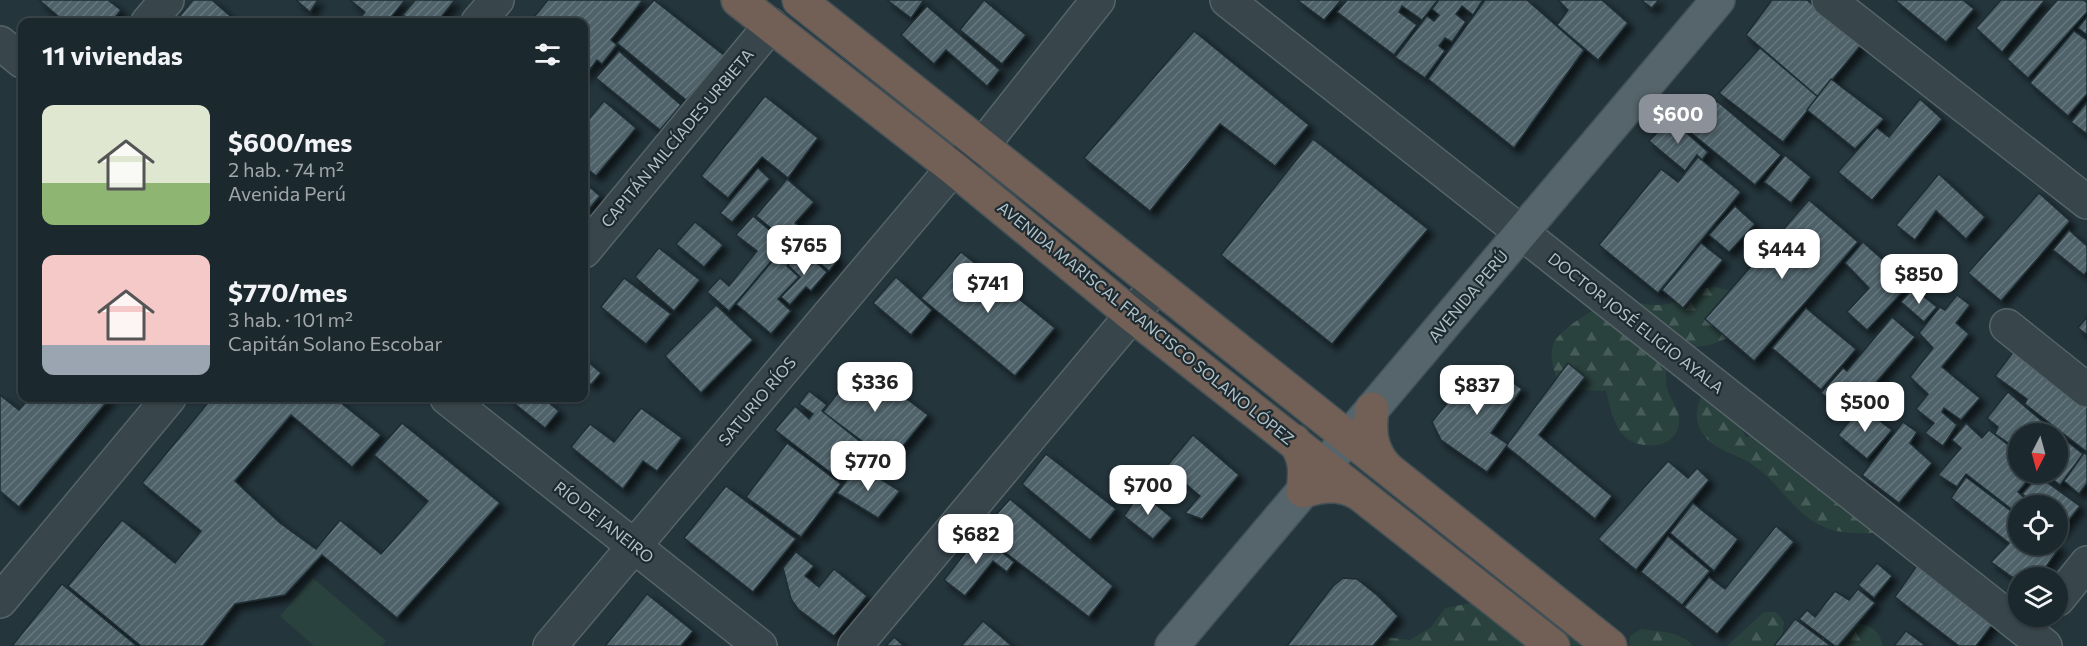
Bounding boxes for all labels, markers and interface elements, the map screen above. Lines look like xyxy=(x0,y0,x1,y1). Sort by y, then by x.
icon: filters xyxy=(531,38,564,71)
text: 11 viviendas xyxy=(42,39,183,70)
street label: CAPITÁN MILCÍADES URBIETA xyxy=(596,45,757,231)
pin: $600 xyxy=(1642,94,1714,145)
text: $600 xyxy=(1653,101,1703,125)
text: $600/mes xyxy=(228,126,352,157)
icon: home xyxy=(90,129,162,201)
text: 2 hab. · 74 m² xyxy=(228,157,344,181)
text: Avenida Perú xyxy=(228,181,346,205)
street label: AVENIDA MARISCAL FRANCISCO SOLANO LÓPEZ xyxy=(994,197,1298,448)
pin: $765 xyxy=(768,225,840,276)
pin: $444 xyxy=(1746,229,1818,280)
text: $765 xyxy=(781,232,827,256)
text: $444 xyxy=(1758,236,1806,260)
street label: AVENIDA PERÚ xyxy=(1424,246,1512,345)
street label: DOCTOR JOSÉ ELIGIO AYALA xyxy=(1545,248,1728,397)
pin: $850 xyxy=(1883,254,1955,305)
text: $850 xyxy=(1895,261,1943,285)
pin: $741 xyxy=(952,263,1024,314)
text: $741 xyxy=(967,270,1009,294)
text: $770/mes xyxy=(228,276,348,307)
icon: home xyxy=(90,279,162,351)
text: 3 hab. · 101 m² xyxy=(228,307,353,331)
text: Capitán Solano Escobar xyxy=(228,331,443,355)
street label: SATURIO RÍOS xyxy=(714,352,799,449)
pin: $336 xyxy=(839,362,911,413)
pin: $837 xyxy=(1441,365,1513,416)
text: $336 xyxy=(851,369,899,393)
text: $837 xyxy=(1454,372,1500,396)
pin: $500 xyxy=(1829,382,1901,433)
text: $500 xyxy=(1840,389,1890,413)
north arrow xyxy=(2008,423,2068,483)
map controls xyxy=(2008,423,2068,627)
pin: $770 xyxy=(832,441,904,492)
text: $770 xyxy=(845,448,891,472)
pin: $700 xyxy=(1112,465,1184,516)
text: $700 xyxy=(1124,472,1172,496)
street label: RÍO DE JANEIRO xyxy=(551,477,658,566)
button: locate xyxy=(2008,495,2068,555)
pin: $682 xyxy=(940,514,1012,565)
text: $682 xyxy=(952,521,1000,545)
button: layers xyxy=(2008,567,2068,627)

